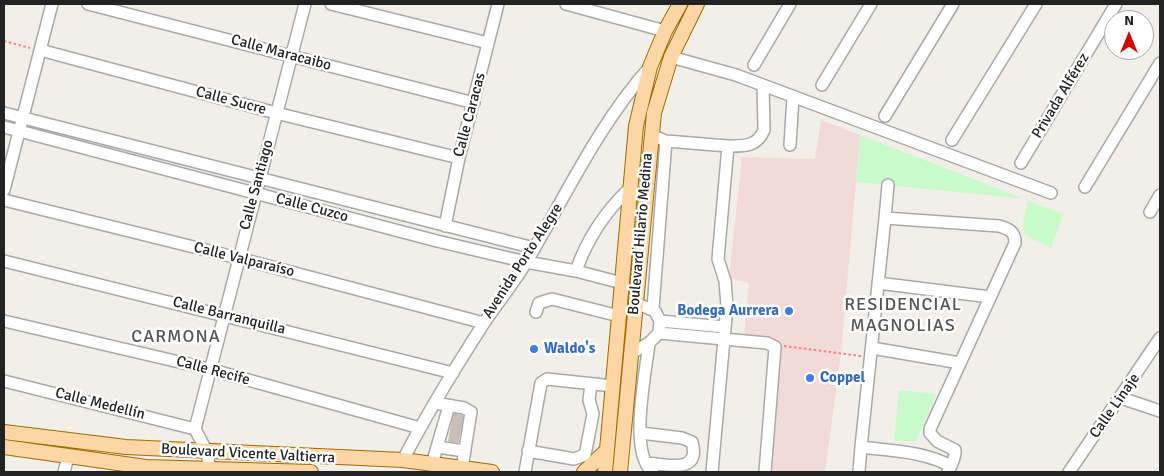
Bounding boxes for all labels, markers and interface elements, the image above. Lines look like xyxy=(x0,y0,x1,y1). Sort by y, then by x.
north arrow xyxy=(1104,10,1154,60)
text: N xyxy=(1124,12,1134,29)
street label: Calle Maracaibo xyxy=(229,31,333,75)
street label: Privada Alférez xyxy=(1028,50,1094,142)
street label: Calle Caracas xyxy=(450,71,490,159)
street label: Calle Sucre xyxy=(194,83,268,119)
street label: Calle Santiago xyxy=(236,138,278,232)
street label: Boulevard Hilario Medina xyxy=(625,152,657,316)
street label: Calle Cuzco xyxy=(274,190,350,226)
street label: Avenida Porto Alegre xyxy=(479,200,567,322)
street label: Calle Valparaíso xyxy=(192,239,296,281)
street label: Calle Barranquilla xyxy=(171,293,287,339)
district label: RESIDENCIAL MAGNOLIAS xyxy=(843,294,963,336)
place label: Bodega Aurrera xyxy=(677,302,779,320)
marker: Bodega Aurrera xyxy=(783,305,795,317)
district label: CARMONA xyxy=(130,326,222,348)
place label: Waldo's xyxy=(544,340,595,358)
marker: Waldo's xyxy=(528,343,540,355)
street label: Calle Recife xyxy=(174,352,252,390)
place label: Coppel xyxy=(820,369,865,387)
street label: Calle Linaje xyxy=(1086,370,1144,442)
marker: Coppel xyxy=(804,372,816,384)
street label: Calle Medellín xyxy=(53,384,147,424)
street label: Boulevard Vicente Valtierra xyxy=(161,440,335,468)

